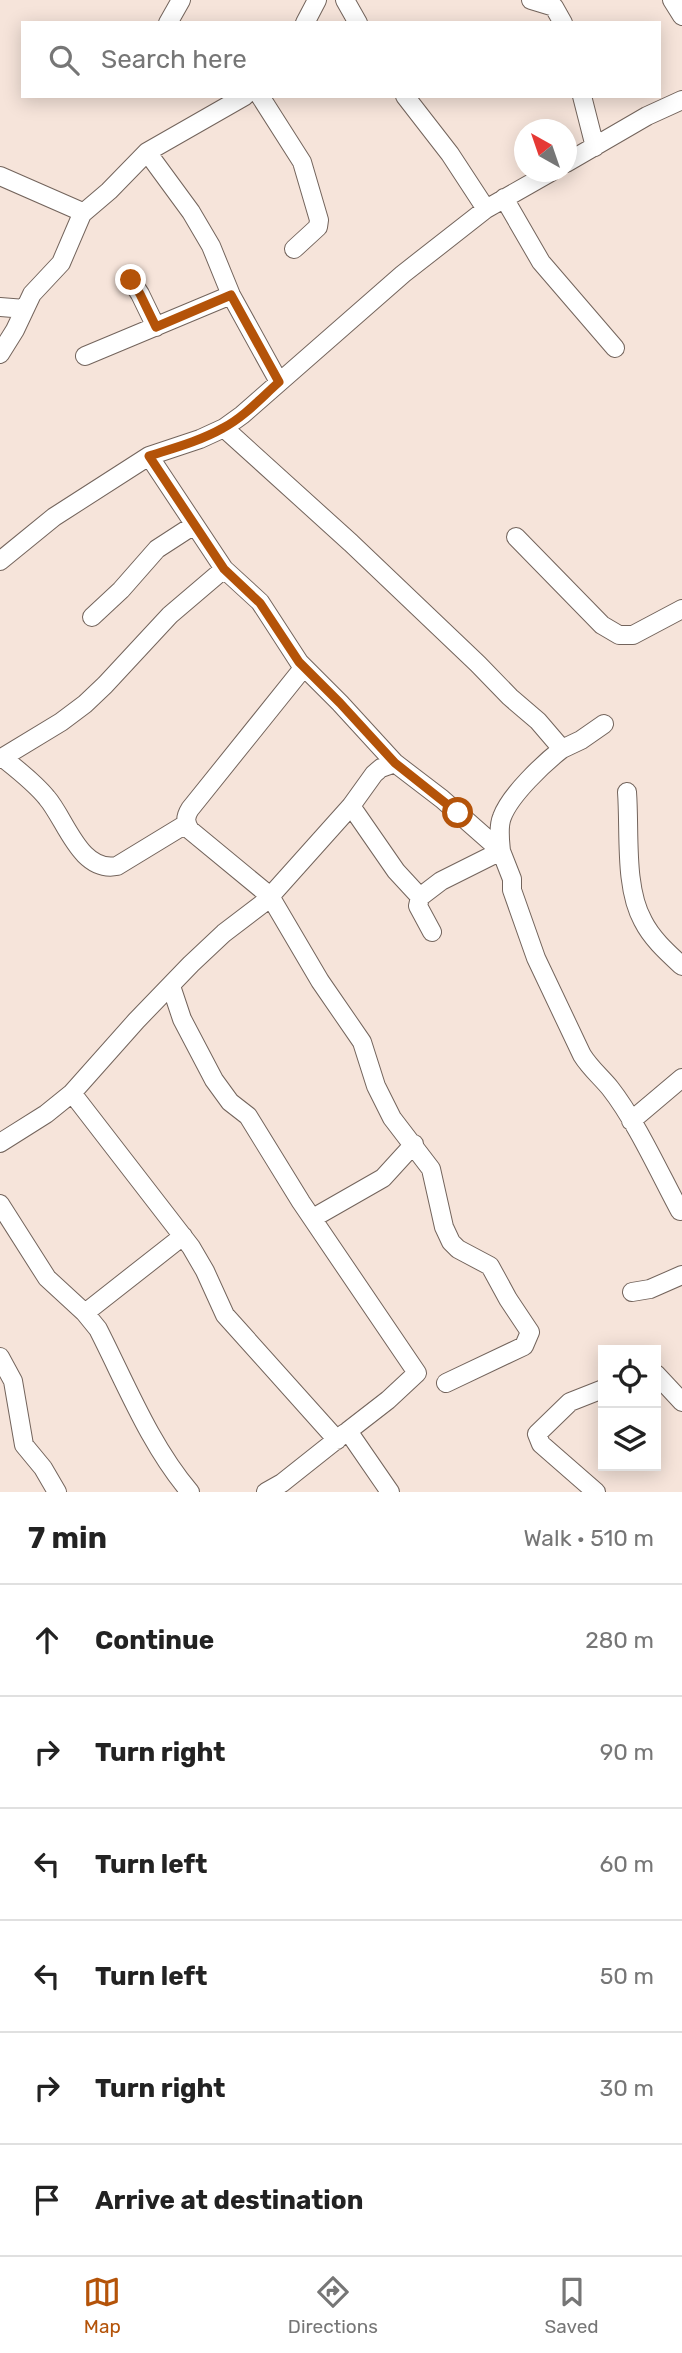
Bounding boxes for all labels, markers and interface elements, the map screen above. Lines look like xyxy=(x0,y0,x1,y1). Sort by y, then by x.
search box xyxy=(21,21,661,98)
icon: search xyxy=(45,41,83,79)
text: Search here xyxy=(101,44,247,75)
north arrow xyxy=(514,119,577,182)
route end xyxy=(115,264,146,295)
route start xyxy=(442,797,473,828)
map controls xyxy=(598,1345,661,1471)
button: locate xyxy=(598,1345,661,1408)
button: layers xyxy=(598,1408,661,1471)
text: 7 min xyxy=(28,1520,107,1556)
text: Walk · 510 m xyxy=(523,1524,654,1552)
icon: ahead xyxy=(28,1621,66,1659)
text: Continue xyxy=(95,1625,214,1656)
text: 280 m xyxy=(585,1626,654,1654)
icon: right xyxy=(28,1733,66,1771)
text: Turn right xyxy=(95,1737,225,1768)
text: 90 m xyxy=(600,1738,654,1766)
icon: left xyxy=(28,1845,66,1883)
text: Turn left xyxy=(95,1849,207,1880)
text: 60 m xyxy=(599,1850,654,1878)
icon: left xyxy=(28,1957,66,1995)
text: Turn left xyxy=(95,1961,207,1992)
text: 50 m xyxy=(600,1962,654,1990)
icon: right xyxy=(28,2069,66,2107)
text: Turn right xyxy=(95,2073,225,2104)
text: 30 m xyxy=(599,2074,654,2102)
icon: arrive xyxy=(28,2181,66,2219)
text: Arrive at destination xyxy=(95,2185,363,2216)
tab: Map xyxy=(83,2273,121,2338)
tab: Directions xyxy=(288,2273,378,2338)
tab: Saved xyxy=(544,2273,599,2338)

